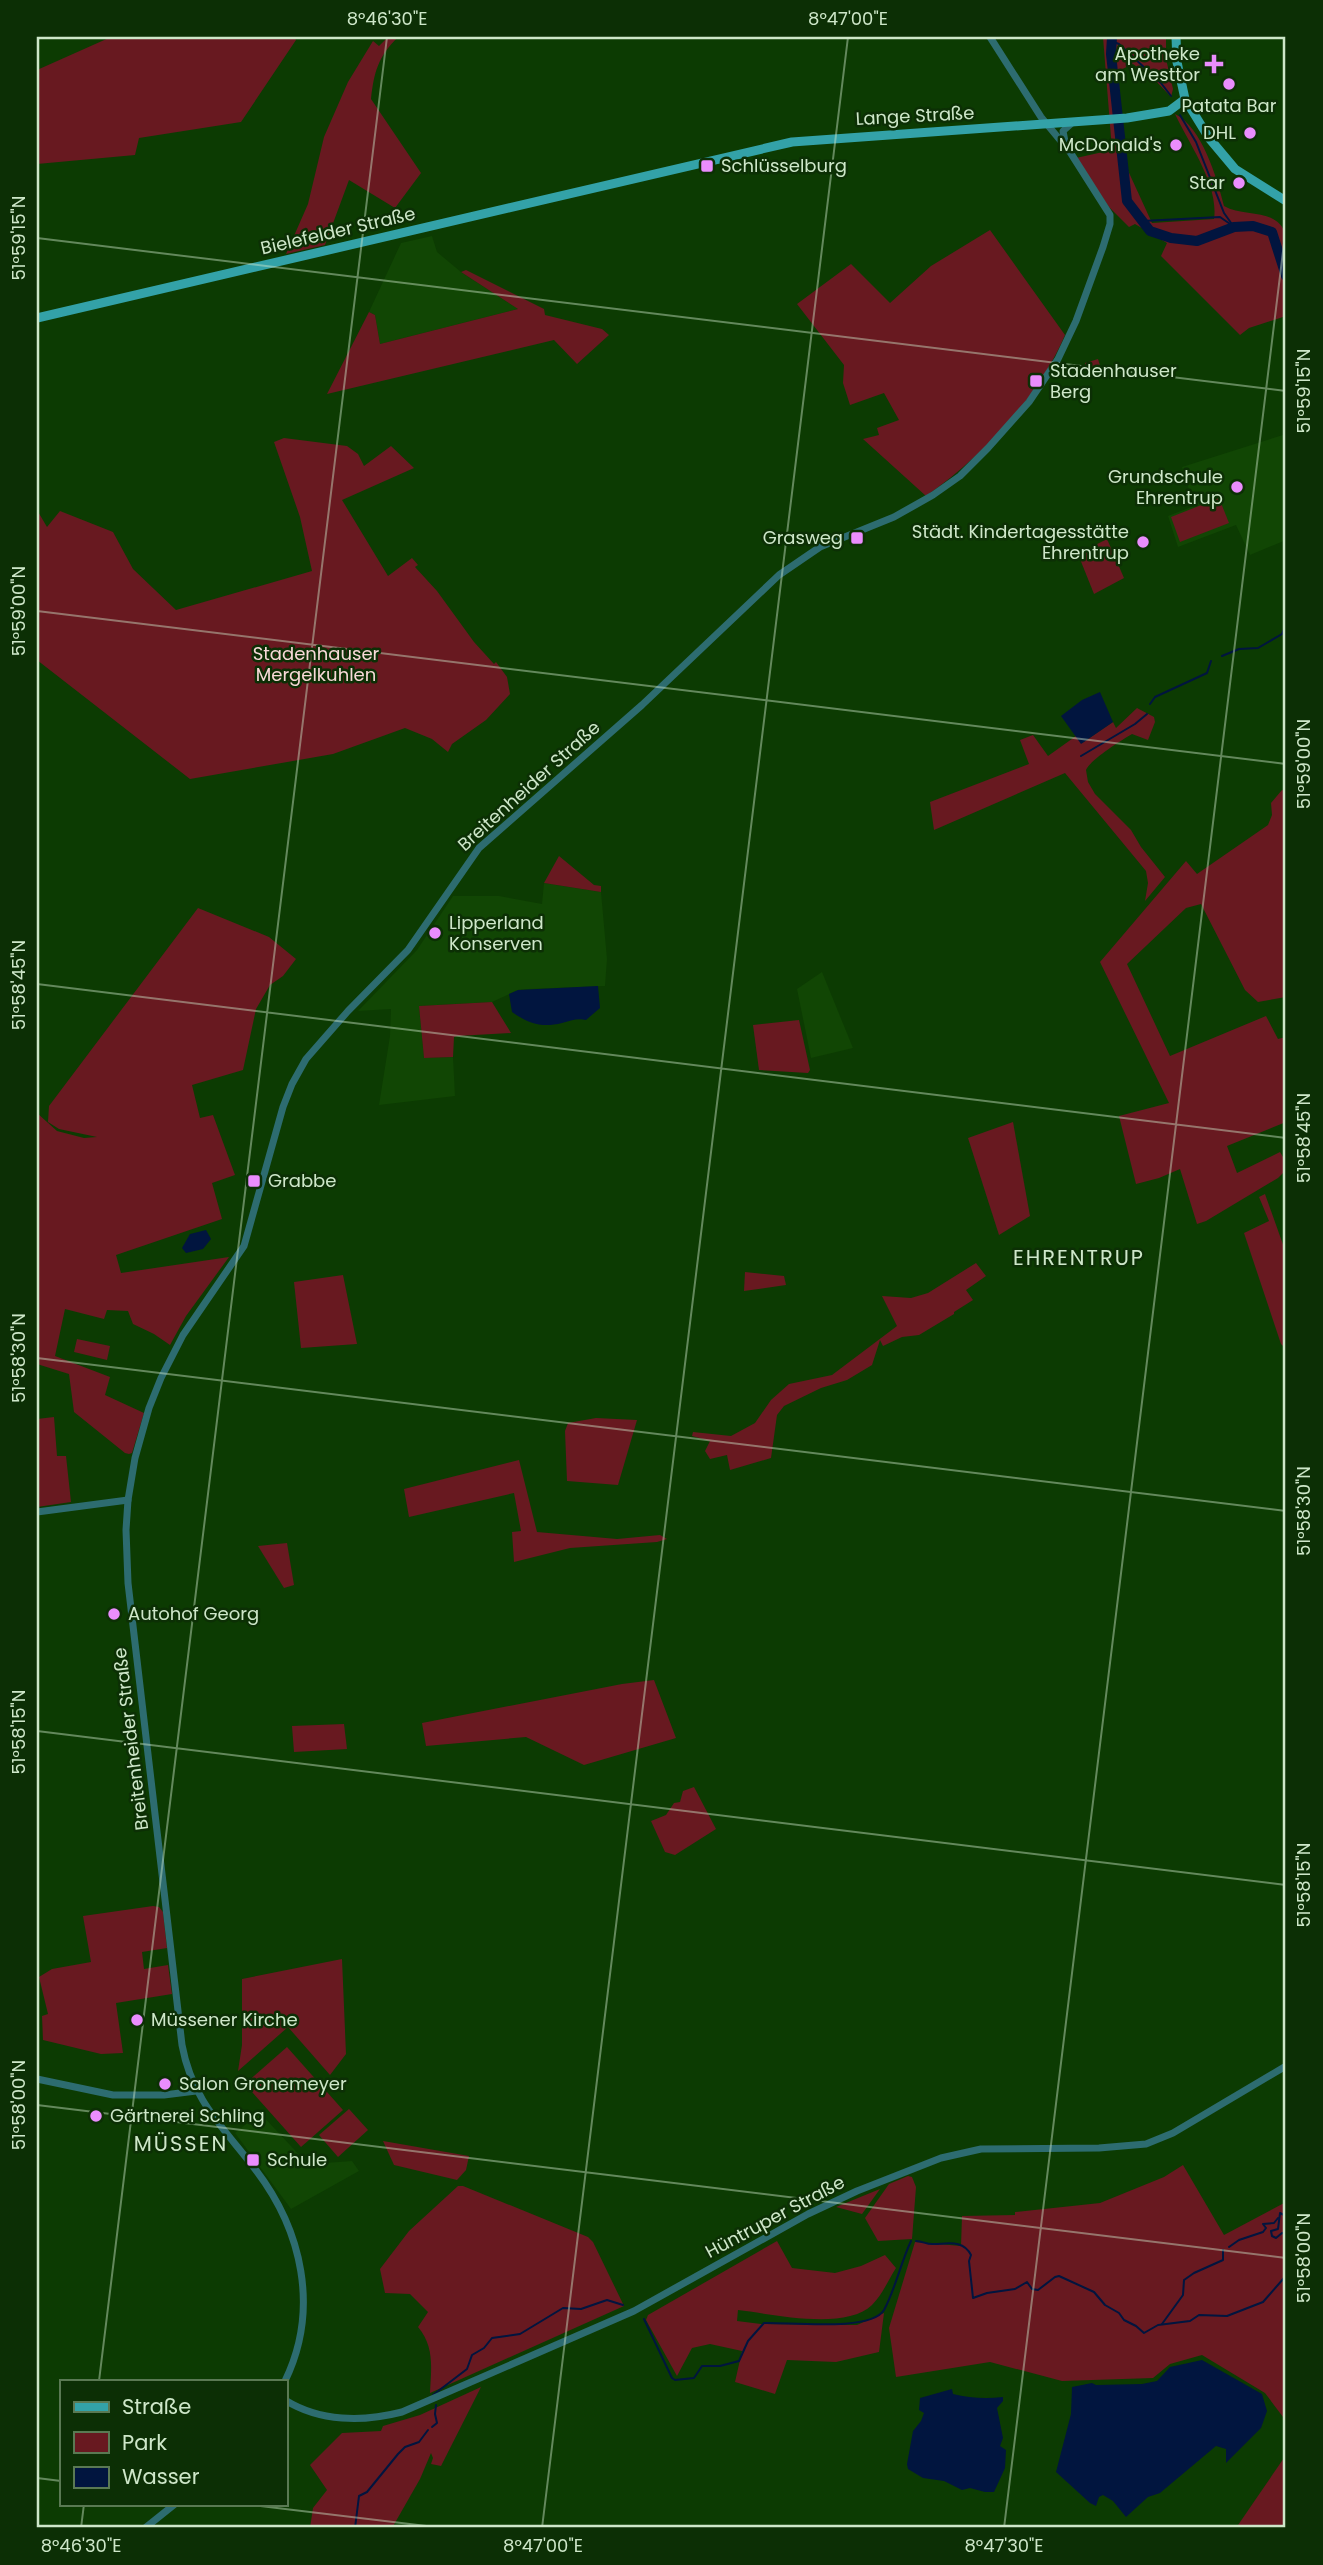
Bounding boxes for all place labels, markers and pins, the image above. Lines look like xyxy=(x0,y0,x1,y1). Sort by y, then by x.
place label: Apotheke am Westtor xyxy=(1095,41,1200,87)
marker: Apotheke am Westtor xyxy=(1206,56,1222,72)
marker: Patata Bar xyxy=(1221,76,1237,92)
place label: Patata Bar xyxy=(1182,93,1277,118)
place label: DHL xyxy=(1203,120,1236,145)
marker: DHL xyxy=(1242,125,1258,141)
place label: McDonald's xyxy=(1059,132,1162,157)
marker: McDonald's xyxy=(1168,137,1184,153)
place label: Schlüsselburg xyxy=(721,153,847,178)
marker: Schlüsselburg xyxy=(699,158,715,174)
place label: Star xyxy=(1189,170,1225,195)
marker: Star xyxy=(1231,175,1247,191)
place label: Stadenhauser Berg xyxy=(1050,358,1177,404)
marker: Stadenhauser Berg xyxy=(1028,373,1044,389)
place label: Grundschule Ehrentrup xyxy=(1108,464,1223,510)
marker: Grundschule Ehrentrup xyxy=(1229,479,1245,495)
place label: Städt. Kindertagesstätte Ehrentrup xyxy=(912,519,1129,565)
place label: Grasweg xyxy=(763,525,843,550)
marker: Grasweg xyxy=(849,530,865,546)
marker: Städt. Kindertagesstätte Ehrentrup xyxy=(1135,534,1151,550)
place label: Lipperland Konserven xyxy=(449,910,544,956)
marker: Lipperland Konserven xyxy=(427,925,443,941)
place label: Grabbe xyxy=(268,1168,336,1193)
marker: Grabbe xyxy=(246,1173,262,1189)
place label: Autohof Georg xyxy=(128,1601,259,1626)
marker: Autohof Georg xyxy=(106,1606,122,1622)
place label: Müssener Kirche xyxy=(151,2007,298,2032)
marker: Müssener Kirche xyxy=(129,2012,145,2028)
place label: Salon Gronemeyer xyxy=(179,2071,347,2096)
marker: Salon Gronemeyer xyxy=(157,2076,173,2092)
place label: Gärtnerei Schling xyxy=(110,2103,265,2128)
marker: Gärtnerei Schling xyxy=(88,2108,104,2124)
place label: Schule xyxy=(267,2147,327,2172)
marker: Schule xyxy=(245,2152,261,2168)

